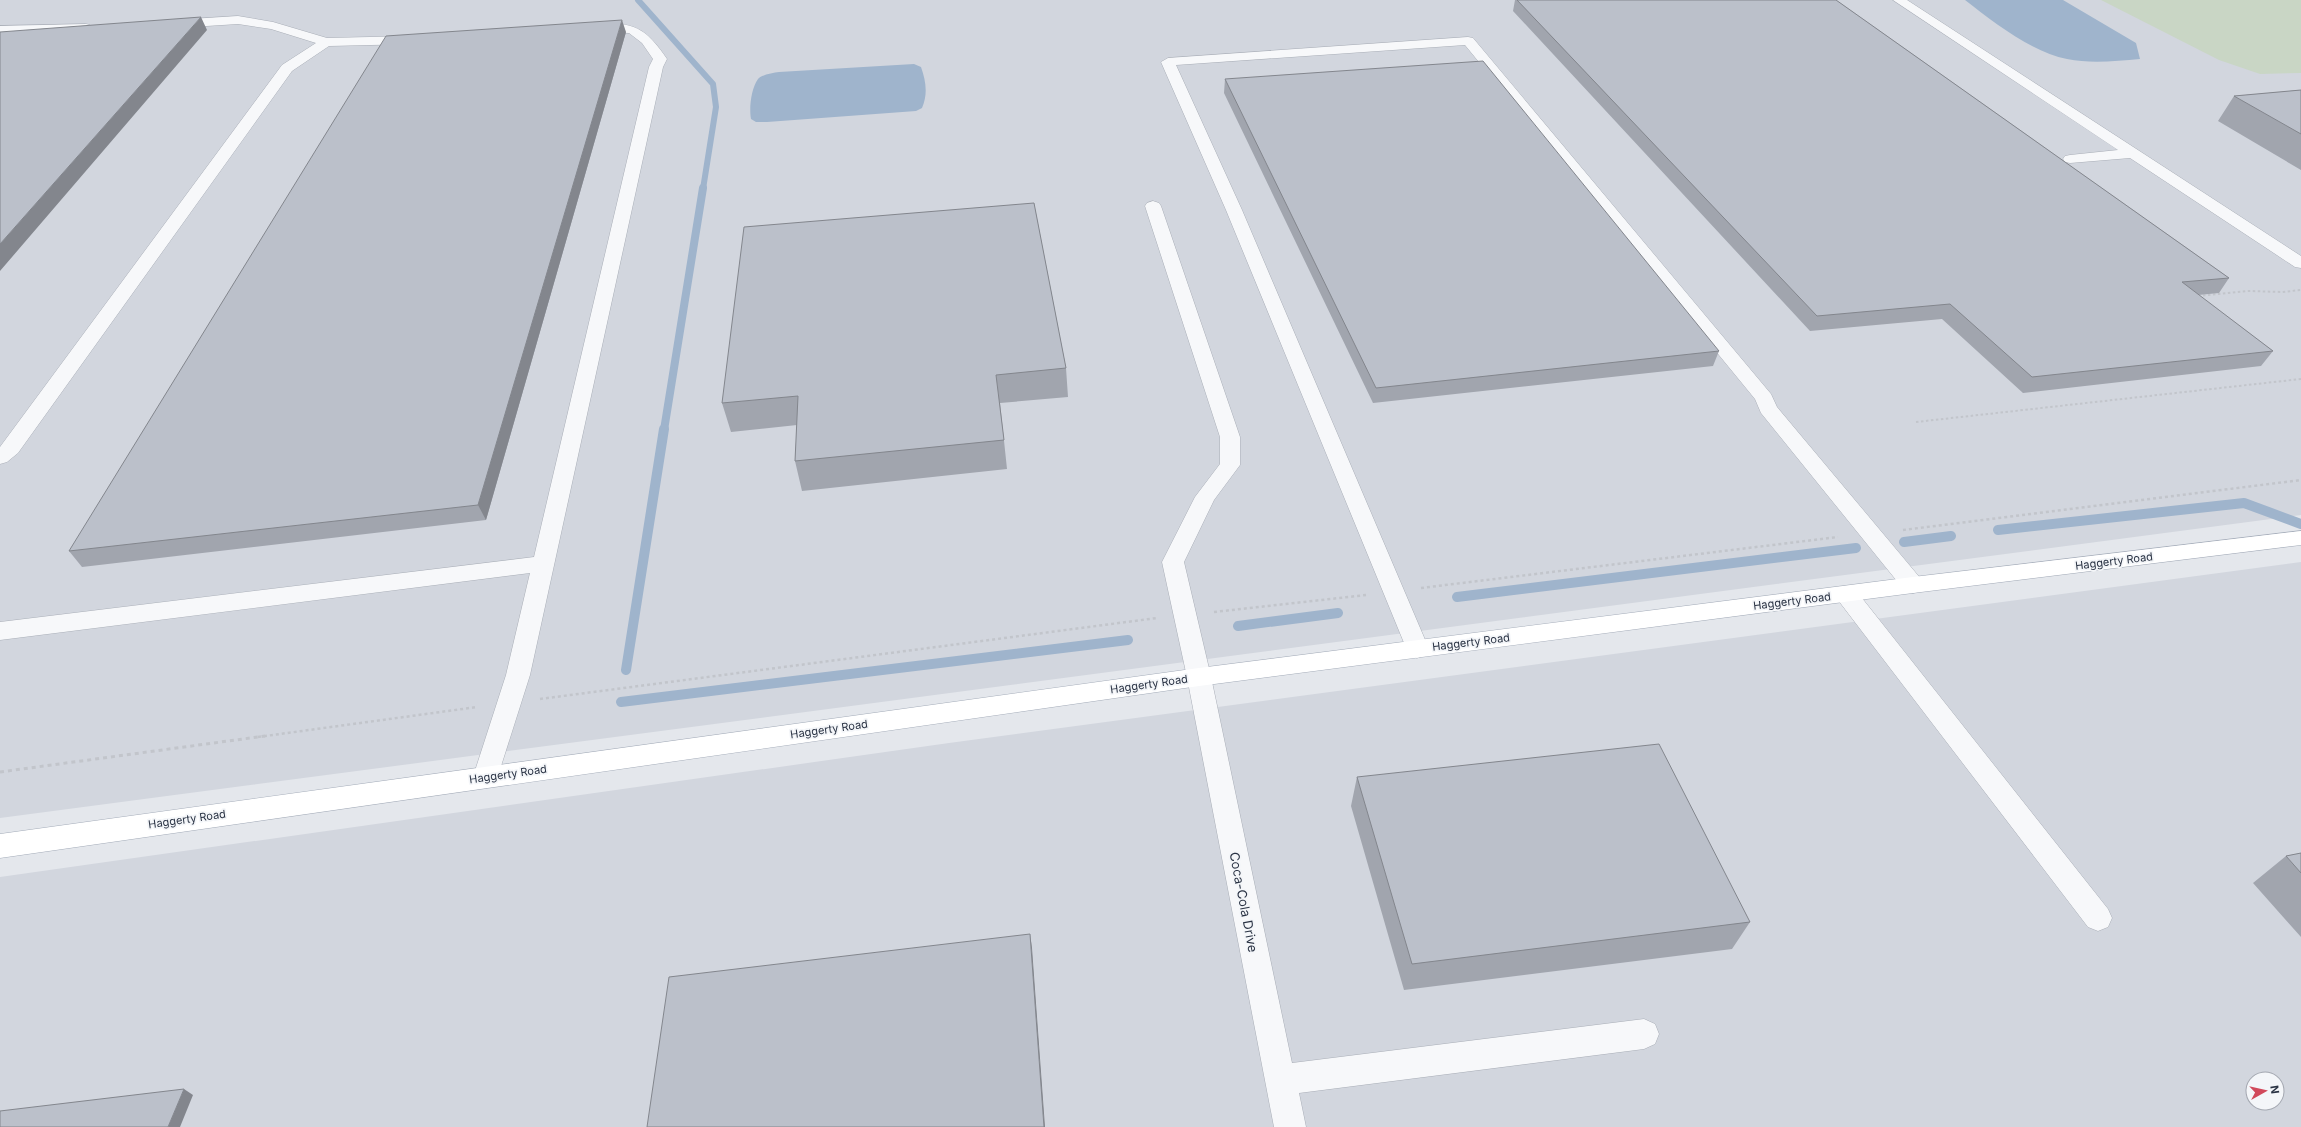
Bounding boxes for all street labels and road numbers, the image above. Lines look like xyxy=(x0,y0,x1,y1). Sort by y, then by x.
street label: Haggerty Road xyxy=(2074,549,2154,573)
street label: Haggerty Road xyxy=(1752,589,1832,613)
street label: Haggerty Road xyxy=(1431,630,1511,654)
street label: Haggerty Road xyxy=(1109,672,1189,696)
street label: Haggerty Road xyxy=(789,717,869,741)
street label: Haggerty Road xyxy=(468,762,548,786)
street label: Haggerty Road xyxy=(147,807,227,831)
street label: Coca-Cola Drive xyxy=(1226,851,1262,953)

